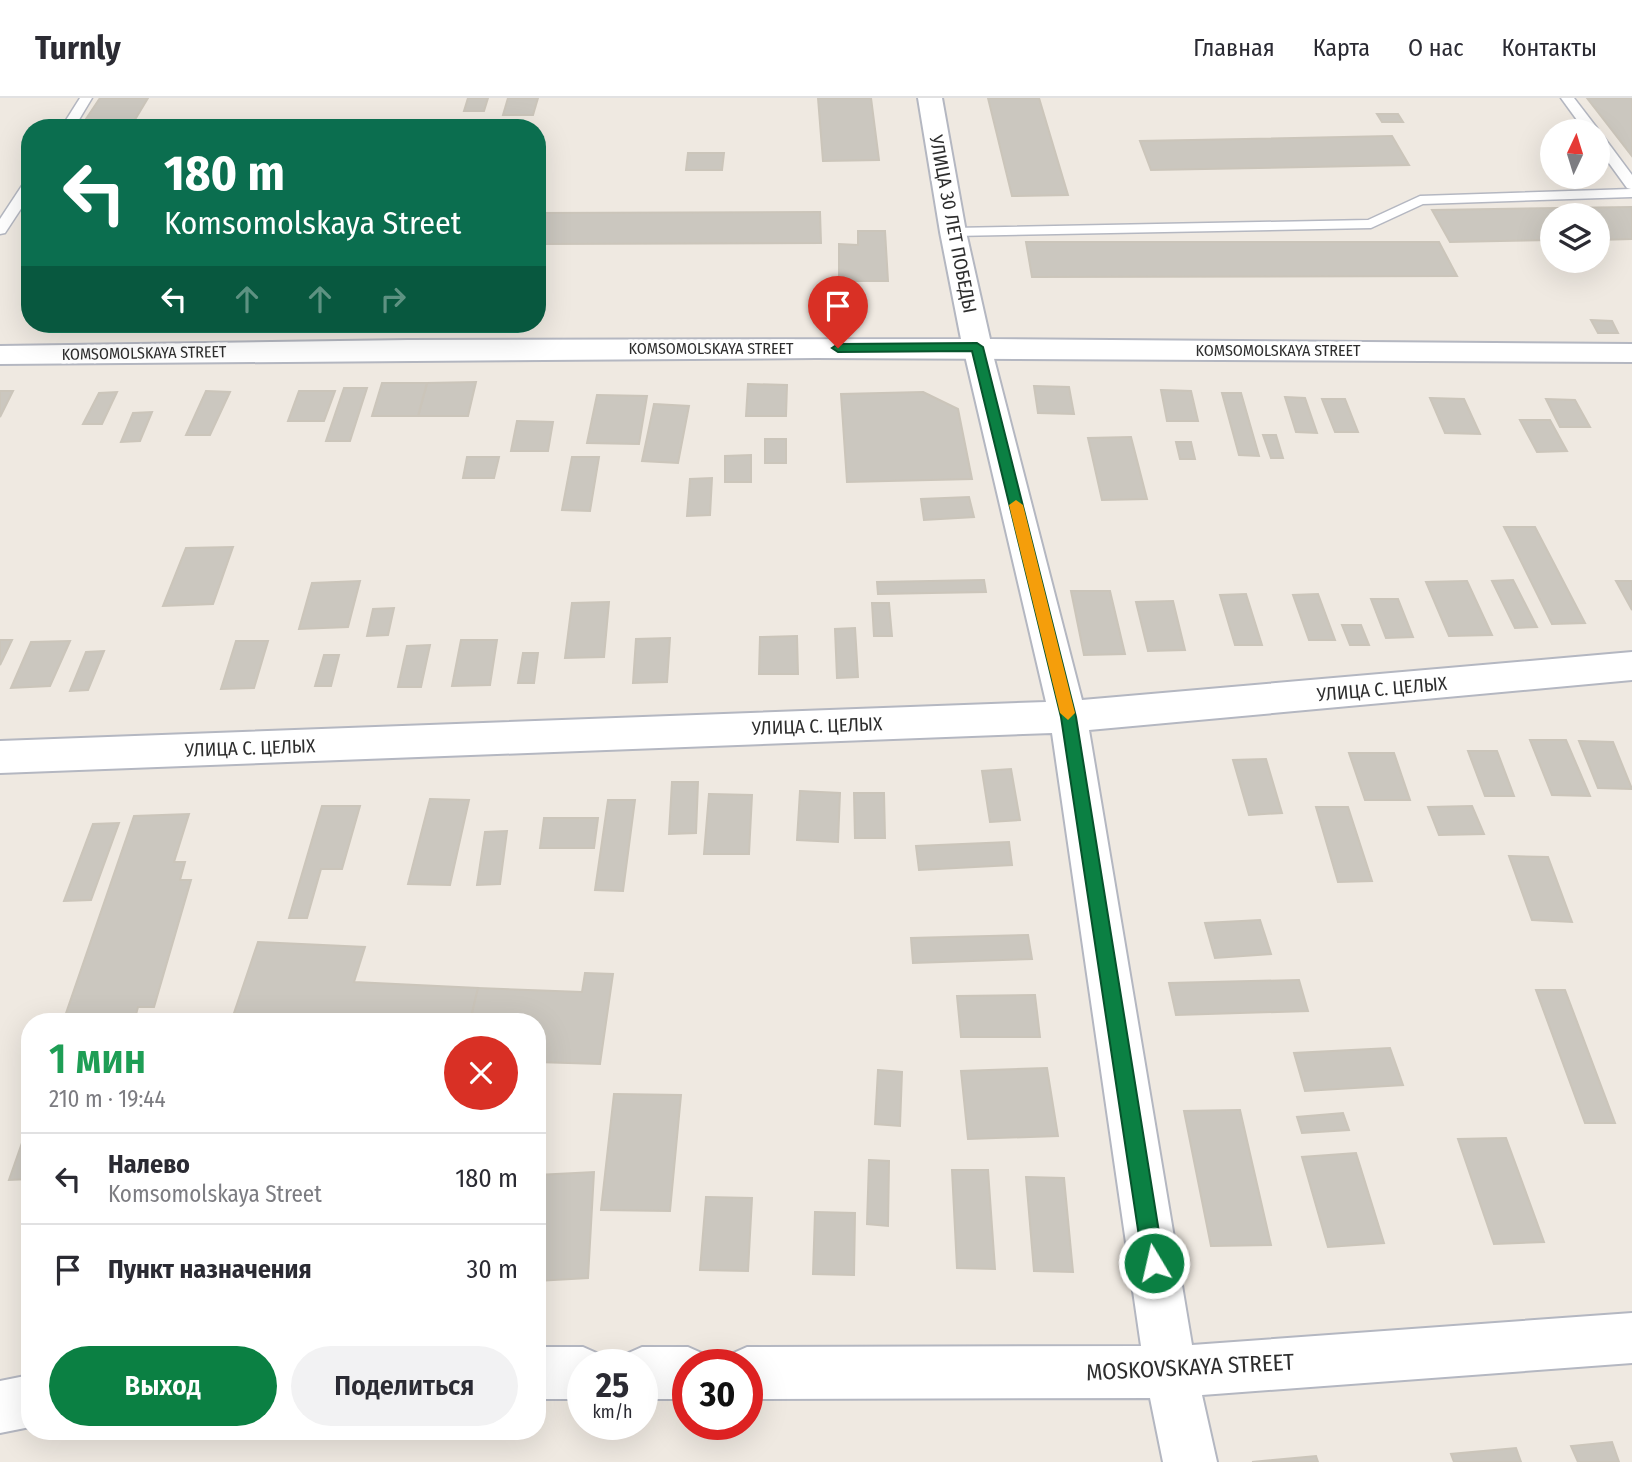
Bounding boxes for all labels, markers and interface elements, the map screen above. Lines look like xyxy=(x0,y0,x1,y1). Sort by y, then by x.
text: Turnly xyxy=(35,28,121,68)
text: Главная xyxy=(1193,34,1275,62)
text: Карта xyxy=(1313,34,1370,62)
text: О нас xyxy=(1408,34,1463,62)
text: Контакты xyxy=(1501,34,1597,62)
north arrow xyxy=(1540,119,1610,189)
map controls xyxy=(1540,119,1610,273)
street label: УЛИЦА 30 ЛЕТ ПОБЕДЫ xyxy=(924,132,982,315)
text: 180 m xyxy=(164,144,285,203)
icon: left xyxy=(49,147,140,238)
button: layers xyxy=(1540,203,1610,273)
text: Komsomolskaya Street xyxy=(164,204,461,242)
pin xyxy=(808,276,868,348)
icon: left xyxy=(155,280,193,318)
icon: ahead xyxy=(228,280,266,318)
icon: ahead xyxy=(301,280,339,318)
icon: right xyxy=(374,280,412,318)
icon: arrive xyxy=(819,287,857,325)
street label: KOMSOMOLSKAYA STREET xyxy=(629,339,794,358)
street label: KOMSOMOLSKAYA STREET xyxy=(1196,341,1361,360)
street label: KOMSOMOLSKAYA STREET xyxy=(61,342,227,364)
street label: УЛИЦА С. ЦЕЛЫХ xyxy=(1315,672,1449,706)
street label: УЛИЦА С. ЦЕЛЫХ xyxy=(750,712,883,740)
street label: УЛИЦА С. ЦЕЛЫХ xyxy=(183,734,316,762)
text: 1 мин xyxy=(49,1034,146,1084)
button: close xyxy=(444,1036,518,1110)
text: 210 m · 19:44 xyxy=(49,1085,166,1113)
text: Налево xyxy=(108,1149,190,1180)
icon: left xyxy=(49,1160,87,1198)
text: 180 m xyxy=(455,1163,518,1194)
text: Komsomolskaya Street xyxy=(108,1180,322,1208)
position arrow xyxy=(1117,1226,1191,1300)
icon: arrive xyxy=(49,1251,87,1289)
text: Пункт назначения xyxy=(108,1254,312,1285)
text: 30 m xyxy=(467,1254,518,1285)
button: Выход xyxy=(49,1346,277,1426)
button: Поделиться xyxy=(291,1346,518,1426)
street label: MOSKOVSKAYA STREET xyxy=(1085,1348,1295,1386)
speed limit sign: 30 xyxy=(672,1349,763,1440)
text: 25 xyxy=(596,1364,629,1406)
text: km/h xyxy=(592,1401,633,1423)

